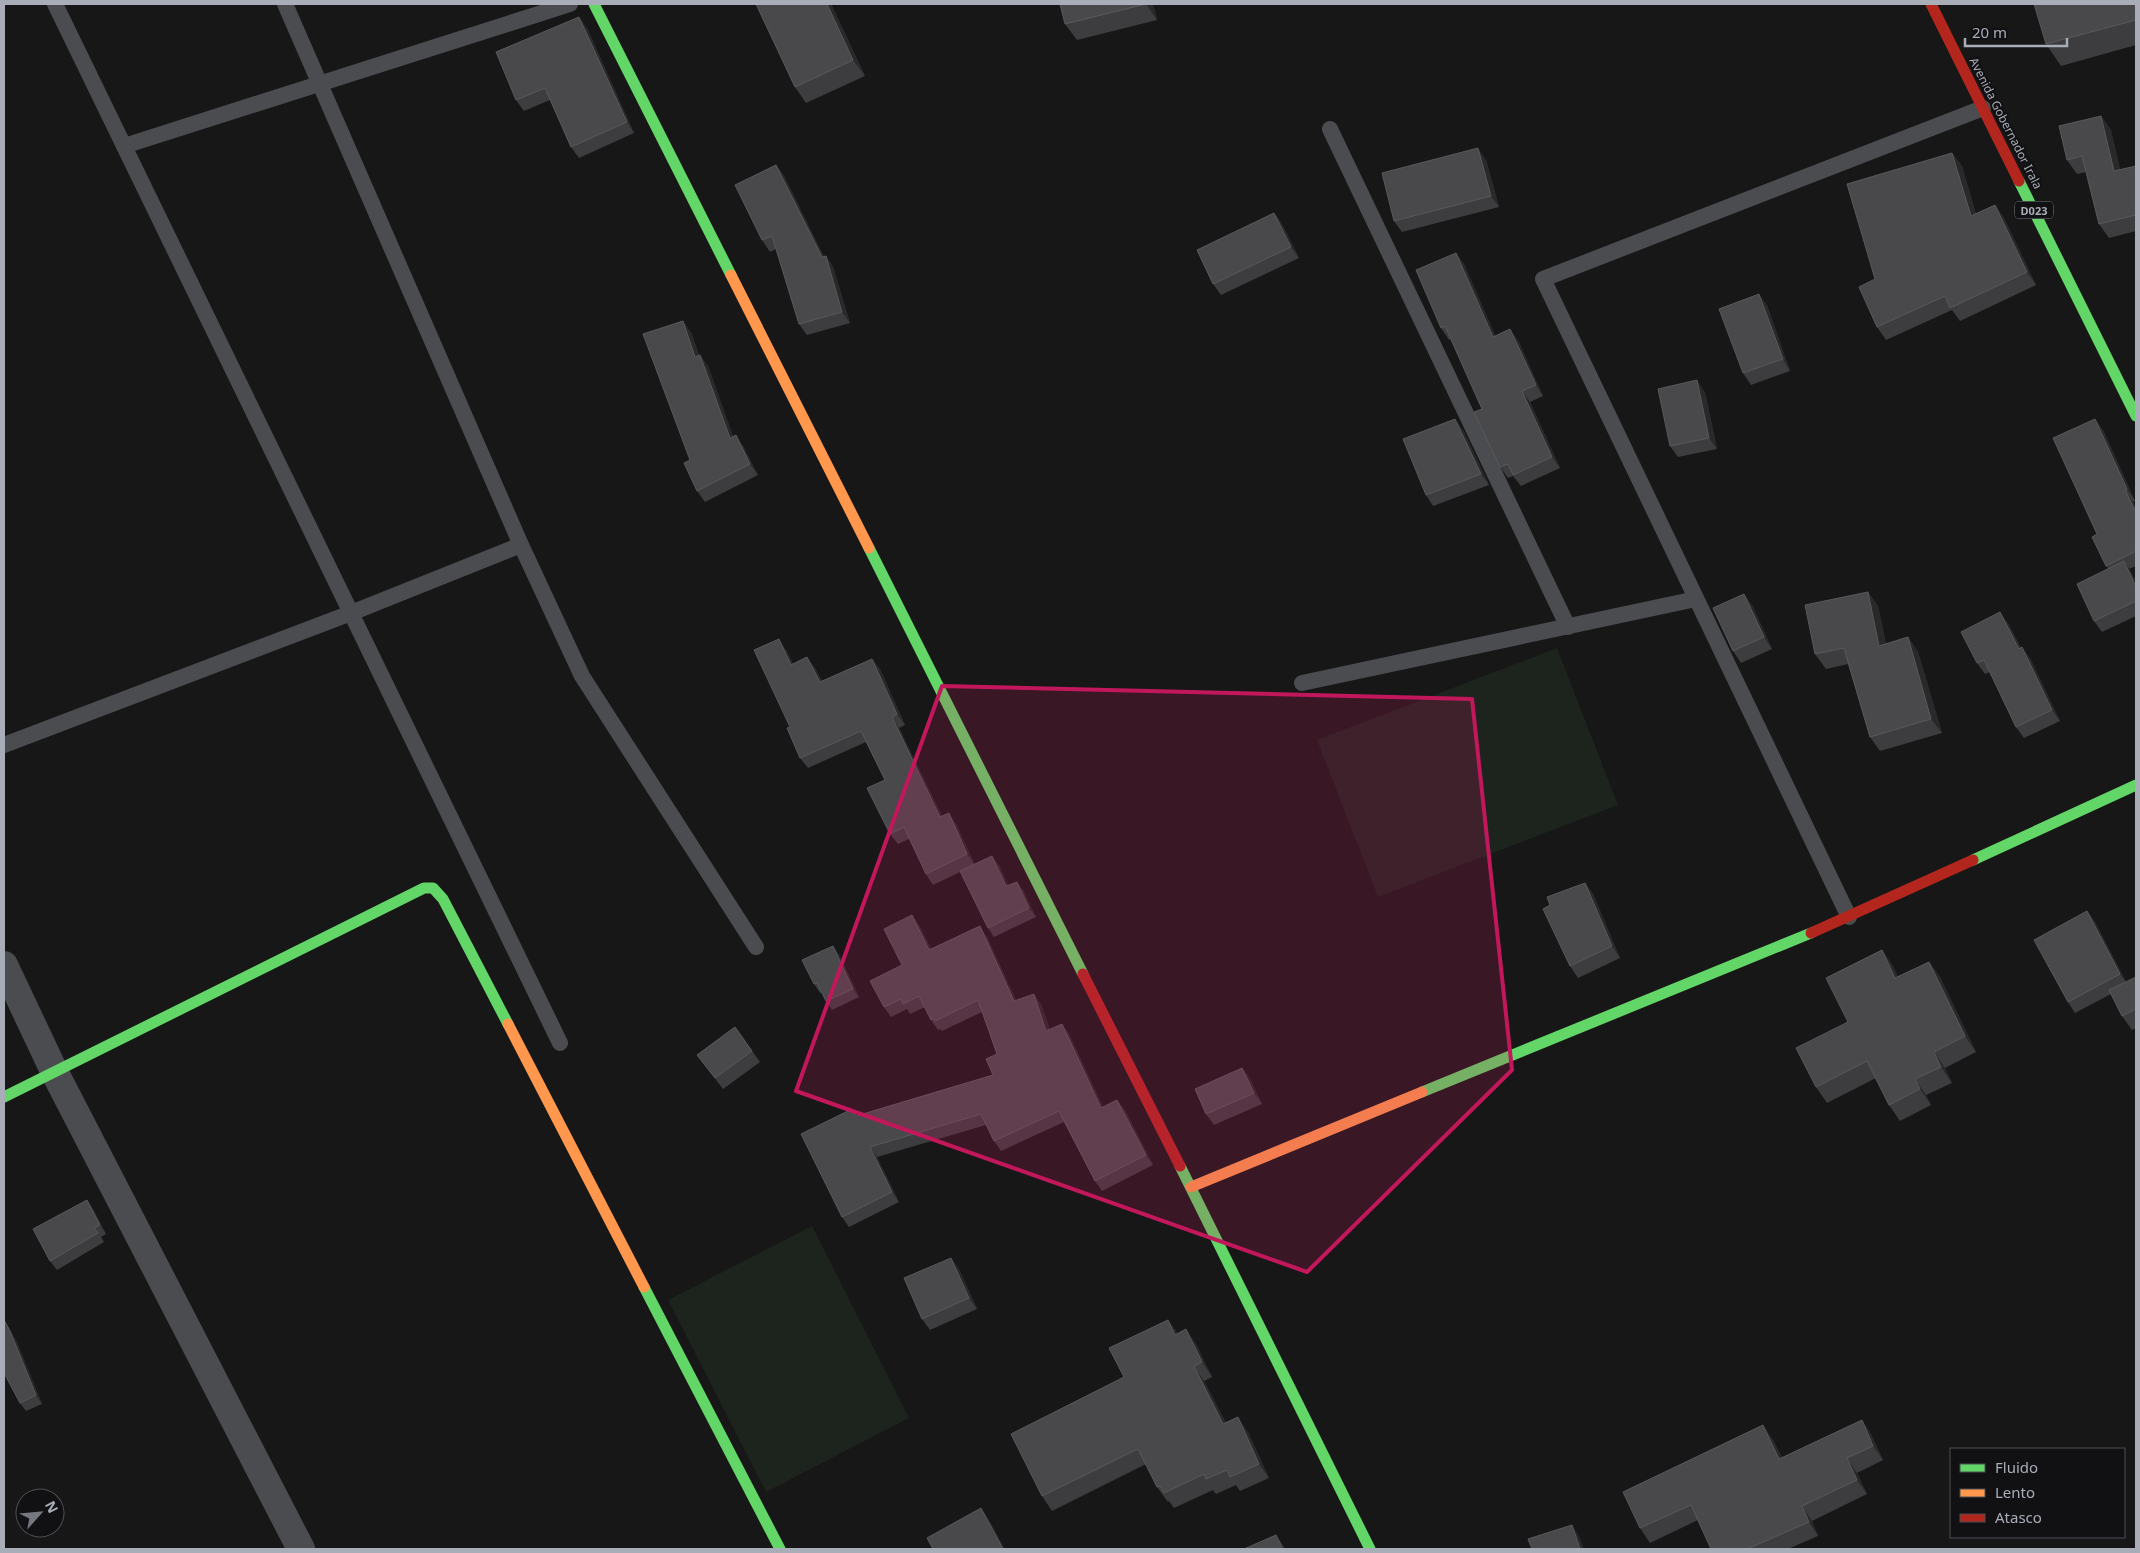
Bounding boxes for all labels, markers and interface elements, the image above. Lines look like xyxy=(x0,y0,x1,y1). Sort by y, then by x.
scale bar xyxy=(1965,15,2068,47)
text: 20 m xyxy=(1972,22,2007,42)
street label: Avenida Gobernador Irala xyxy=(1965,54,2047,192)
road number: D023 xyxy=(2015,202,2053,218)
legend xyxy=(1950,1448,2125,1538)
text: Fluido xyxy=(1995,1457,2038,1477)
text: Lento xyxy=(1995,1482,2035,1502)
north arrow xyxy=(15,1488,65,1538)
text: N xyxy=(41,1497,63,1516)
text: Atasco xyxy=(1995,1507,2042,1527)

